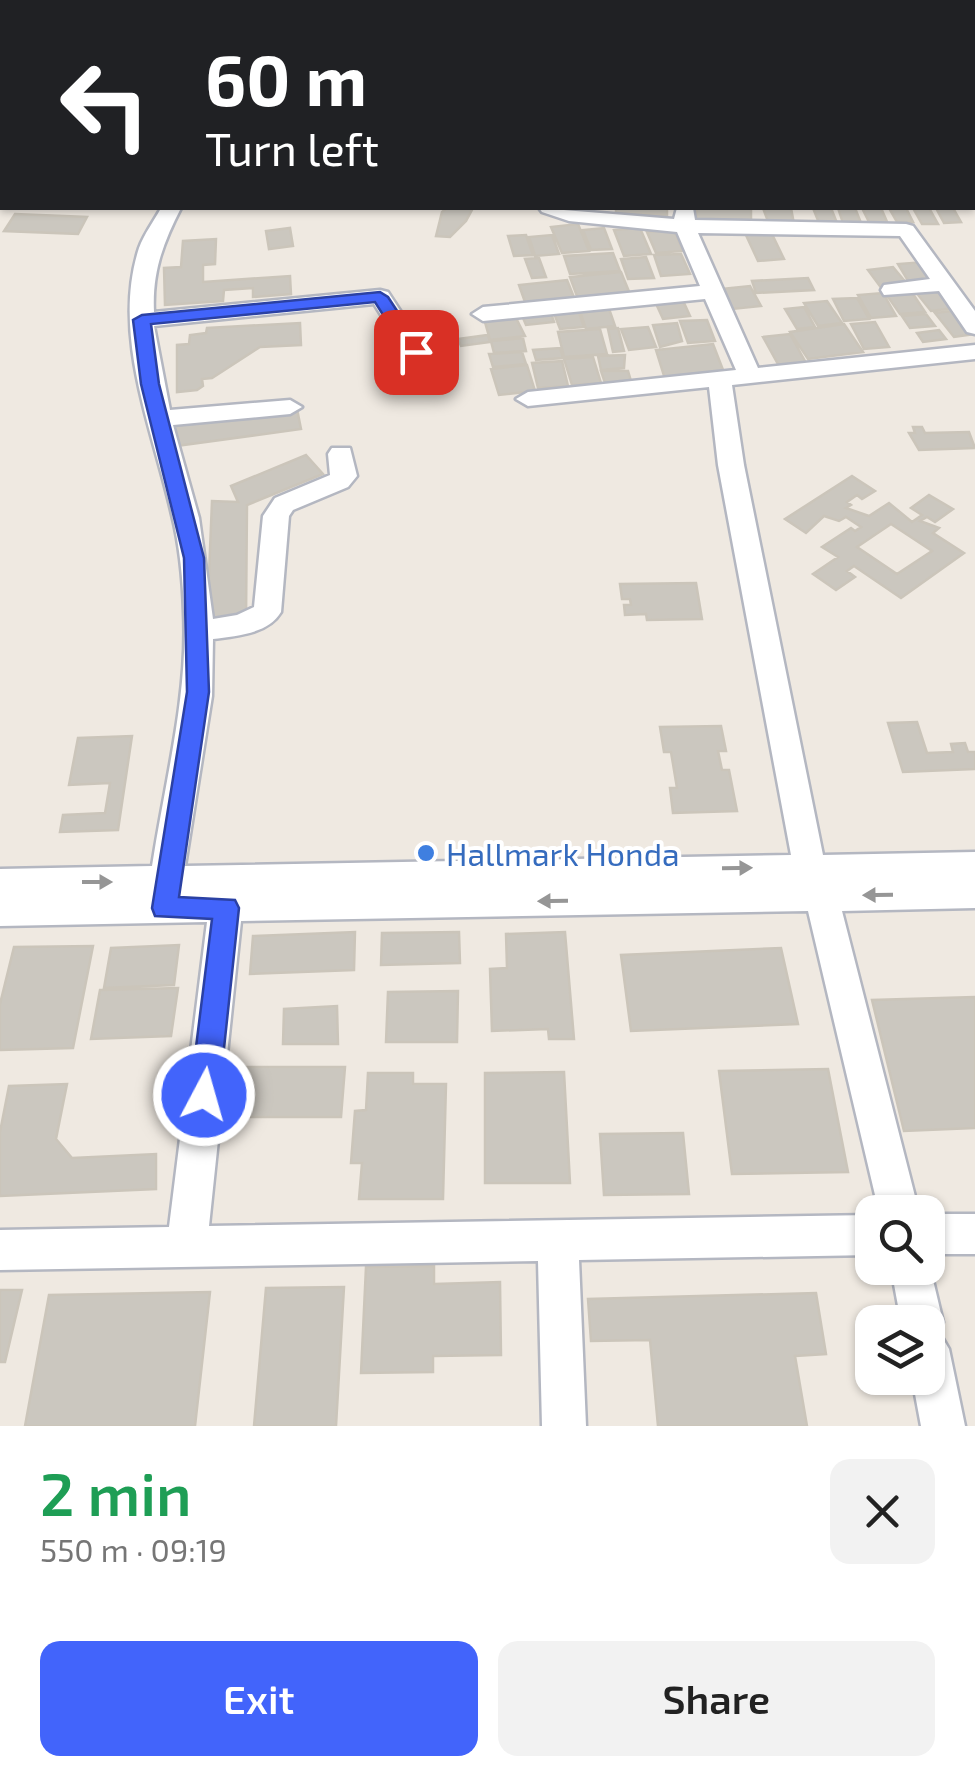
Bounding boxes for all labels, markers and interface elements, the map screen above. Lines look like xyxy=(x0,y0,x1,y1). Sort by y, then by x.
text: 60 m xyxy=(205,36,367,120)
icon: left xyxy=(40,40,170,170)
text: Turn left xyxy=(205,121,379,175)
pin xyxy=(374,310,459,395)
icon: arrive xyxy=(389,325,444,380)
place label: Hallmark Honda xyxy=(446,834,680,872)
marker: Hallmark Honda xyxy=(415,842,437,864)
one-way arrow xyxy=(722,860,754,876)
one-way arrow xyxy=(82,874,114,890)
one-way arrow xyxy=(861,887,893,903)
one-way arrow xyxy=(536,893,568,909)
position arrow xyxy=(152,1043,256,1147)
map controls xyxy=(855,1195,945,1395)
button: search xyxy=(855,1195,945,1285)
button: layers xyxy=(855,1305,945,1395)
text: 2 min xyxy=(40,1456,192,1528)
button: close xyxy=(830,1459,935,1564)
text: 550 m · 09:19 xyxy=(40,1530,227,1568)
button: Exit xyxy=(40,1641,478,1756)
button: Share xyxy=(498,1641,935,1756)

